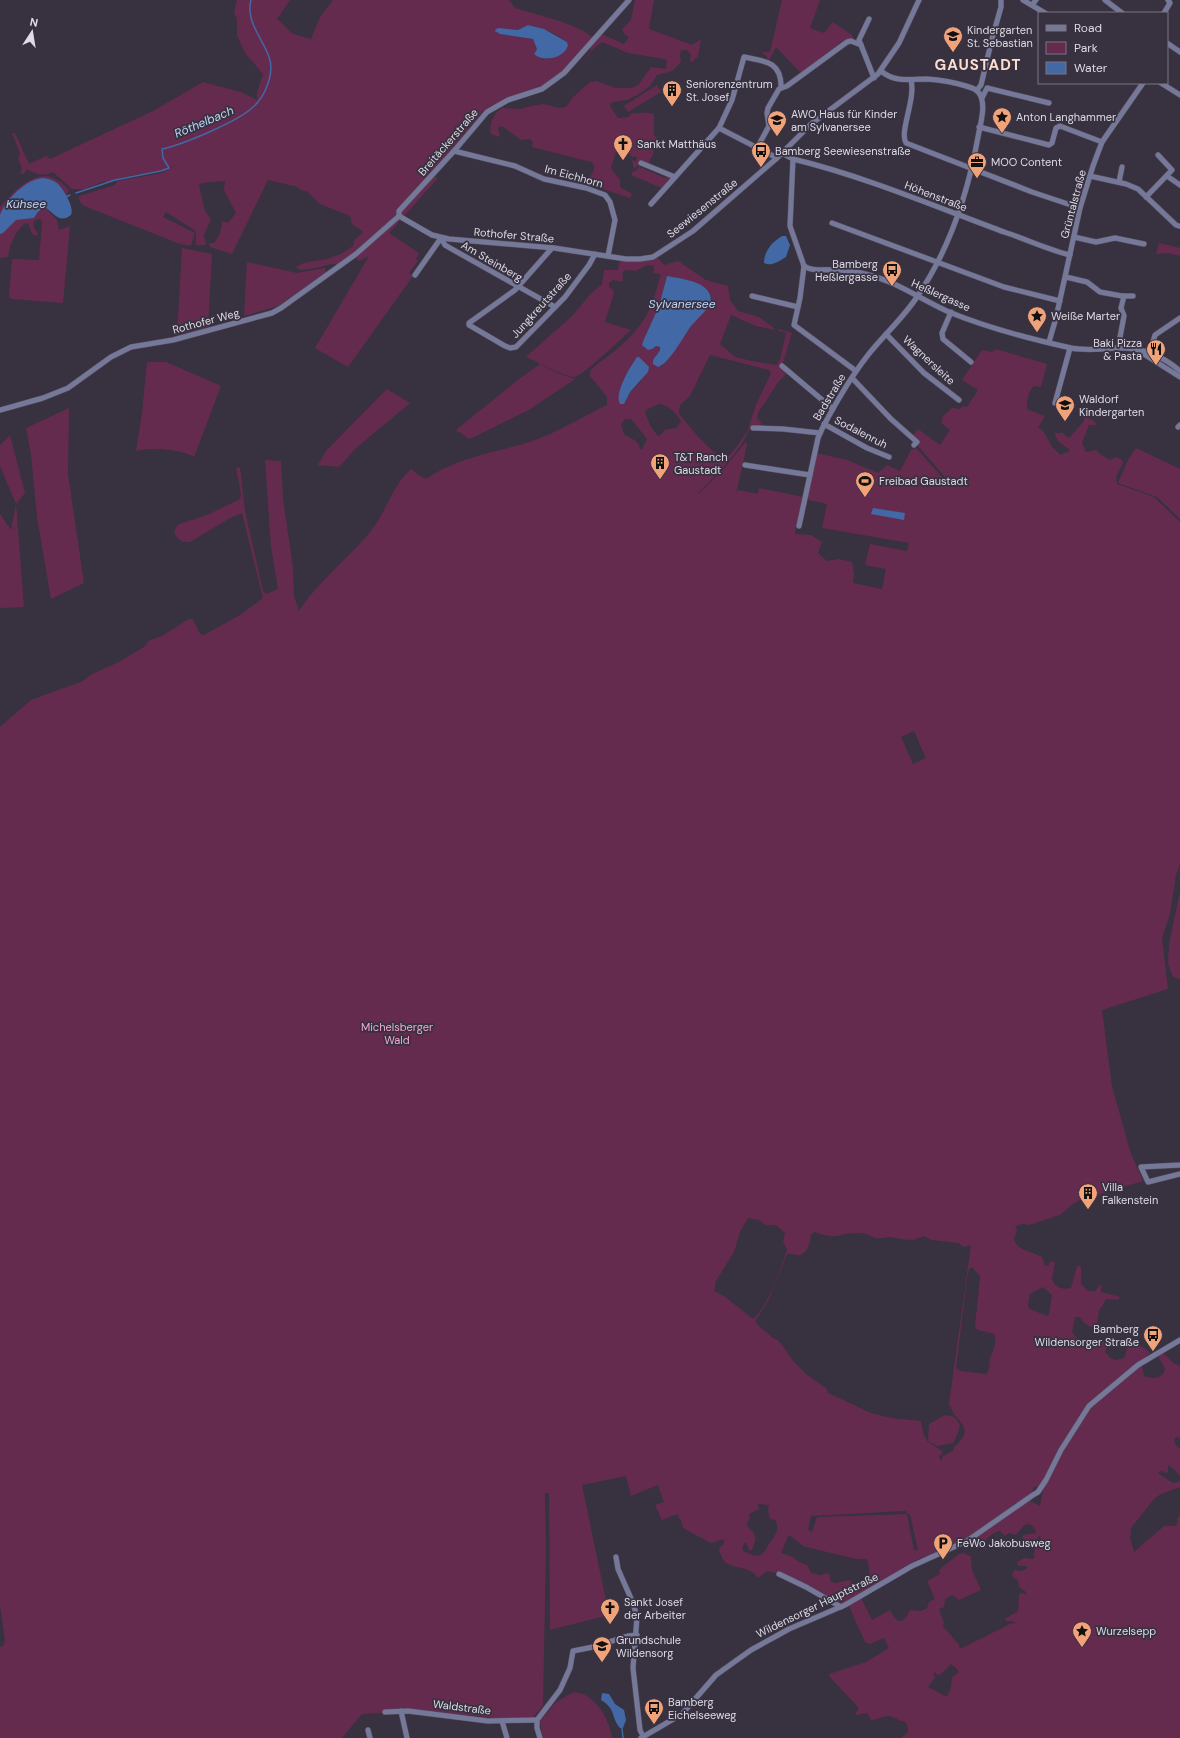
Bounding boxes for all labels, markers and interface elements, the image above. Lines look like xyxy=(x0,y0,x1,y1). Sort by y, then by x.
north arrow xyxy=(12,12,52,52)
legend xyxy=(1038,12,1168,84)
text: N xyxy=(29,15,39,30)
text: Road xyxy=(1074,20,1102,36)
place label: Kindergarten St. Sebastian xyxy=(967,23,1033,50)
school or university icon: Kindergarten St. Sebastian xyxy=(942,25,964,53)
text: Park xyxy=(1074,40,1098,56)
district label: GAUSTADT xyxy=(935,55,1021,75)
text: Water xyxy=(1074,60,1108,76)
place label: Seniorenzentrum St. Josef xyxy=(686,77,773,104)
building icon: Seniorenzentrum St. Josef xyxy=(661,79,683,107)
water label: Röthelbach xyxy=(172,102,236,142)
street label: Breitäckerstraße xyxy=(415,106,481,178)
place icon: Anton Langhammer xyxy=(991,106,1013,134)
place label: AWO Haus für Kinder am Sylvanersee xyxy=(791,107,897,134)
school or university icon: AWO Haus für Kinder am Sylvanersee xyxy=(766,109,788,137)
place label: Anton Langhammer xyxy=(1016,110,1116,124)
church icon: Sankt Matthäus xyxy=(612,133,634,161)
place label: Sankt Matthäus xyxy=(637,137,716,151)
bus stop icon: Bamberg Seewiesenstraße xyxy=(750,140,772,168)
place label: Bamberg Seewiesenstraße xyxy=(775,144,911,158)
office icon: MOO Content xyxy=(966,151,988,179)
place label: MOO Content xyxy=(991,155,1062,169)
street label: Im Eichhorn xyxy=(543,161,605,191)
street label: Grüntalstraße xyxy=(1057,168,1089,240)
street label: Seewiesenstraße xyxy=(664,175,740,241)
street label: Höhenstraße xyxy=(903,178,969,214)
water label: Kühsee xyxy=(6,196,46,212)
street label: Rothofer Straße xyxy=(473,225,555,245)
street label: Am Steinberg xyxy=(459,238,525,284)
place label: Bamberg Heßlergasse xyxy=(815,257,878,284)
bus stop icon: Bamberg Heßlergasse xyxy=(881,259,903,287)
street label: Jungkreutstraße xyxy=(508,269,574,341)
street label: Heßlergasse xyxy=(909,276,973,314)
water label: Sylvanersee xyxy=(648,296,716,312)
street label: Rothofer Weg xyxy=(171,305,241,337)
place icon: Weiße Marter xyxy=(1026,305,1048,333)
place label: Weiße Marter xyxy=(1051,309,1120,323)
street label: Wagnersleite xyxy=(900,332,958,388)
place label: Baki Pizza & Pasta xyxy=(1093,336,1142,363)
restaurant icon: Baki Pizza & Pasta xyxy=(1145,338,1167,366)
street label: Badstraße xyxy=(809,371,849,423)
place label: Waldorf Kindergarten xyxy=(1079,392,1144,419)
school or university icon: Waldorf Kindergarten xyxy=(1054,394,1076,422)
street label: Sodalenruh xyxy=(832,413,890,451)
place label: T&T Ranch Gaustadt xyxy=(674,450,728,477)
building icon: T&T Ranch Gaustadt xyxy=(649,452,671,480)
sports icon: Freibad Gaustadt xyxy=(854,470,876,498)
place label: Freibad Gaustadt xyxy=(879,474,968,488)
park label: Michelsberger Wald xyxy=(361,1020,433,1047)
place label: Villa Falkenstein xyxy=(1102,1180,1158,1207)
building icon: Villa Falkenstein xyxy=(1077,1182,1099,1210)
place label: Bamberg Wildensorger Straße xyxy=(1035,1322,1139,1349)
bus stop icon: Bamberg Wildensorger Straße xyxy=(1142,1324,1164,1352)
parking icon: FeWo Jakobusweg xyxy=(932,1532,954,1560)
place label: FeWo Jakobusweg xyxy=(957,1536,1051,1550)
street label: Wildensorger Hauptstraße xyxy=(754,1569,880,1641)
place label: Sankt Josef der Arbeiter xyxy=(624,1595,686,1622)
church icon: Sankt Josef der Arbeiter xyxy=(599,1597,621,1625)
place icon: Wurzelsepp xyxy=(1071,1620,1093,1648)
place label: Wurzelsepp xyxy=(1096,1624,1156,1638)
place label: Grundschule Wildensorg xyxy=(616,1633,681,1660)
school or university icon: Grundschule Wildensorg xyxy=(591,1635,613,1663)
place label: Bamberg Eichelseeweg xyxy=(668,1695,737,1722)
street label: Waldstraße xyxy=(432,1696,492,1718)
bus stop icon: Bamberg Eichelseeweg xyxy=(643,1697,665,1725)

